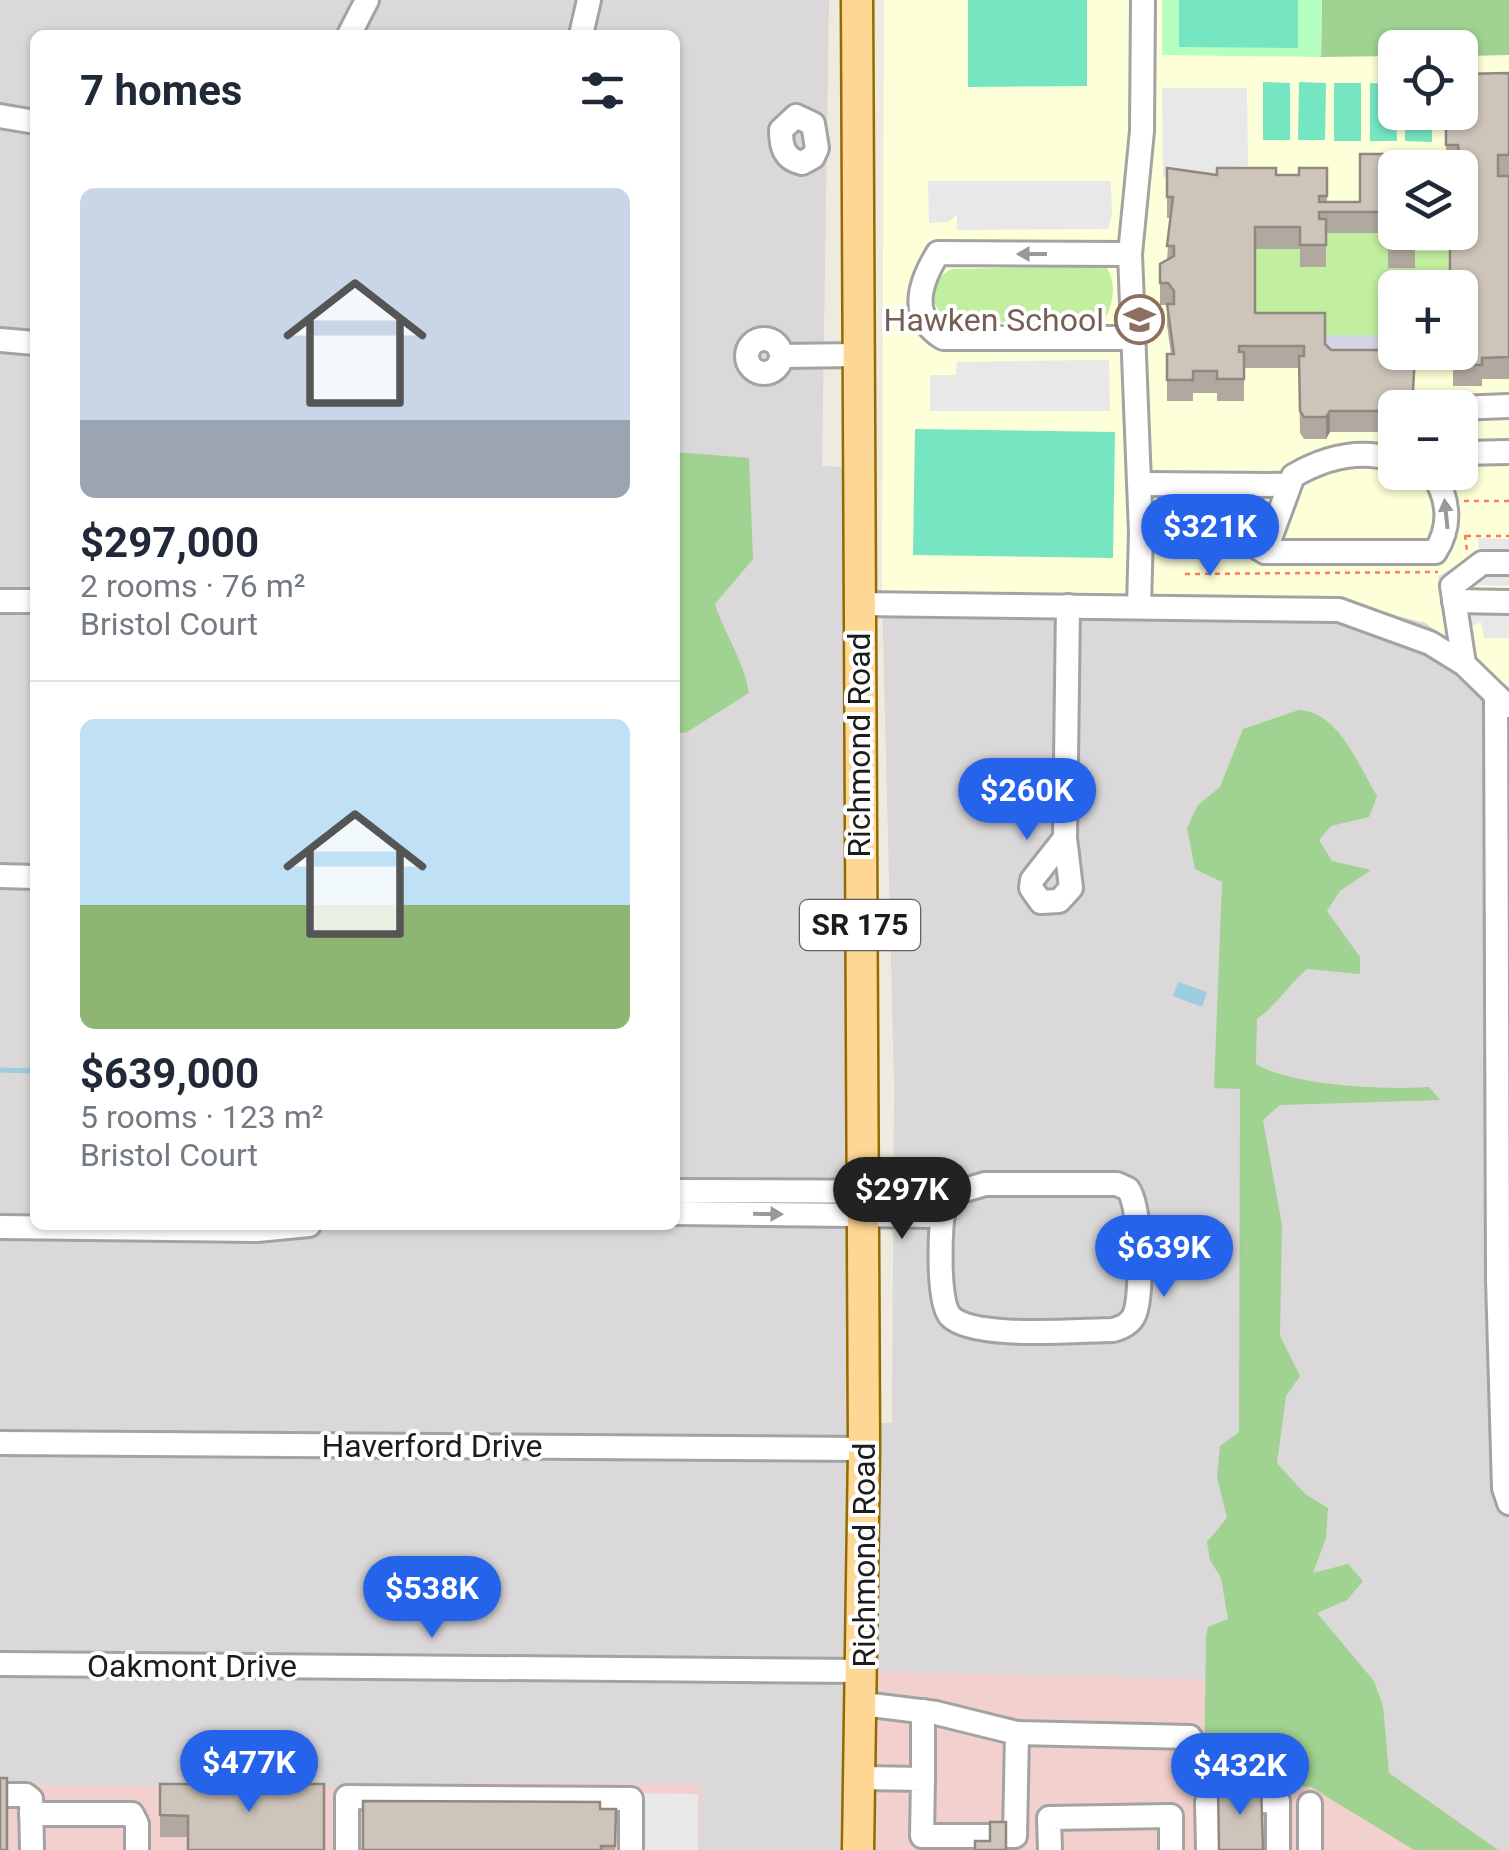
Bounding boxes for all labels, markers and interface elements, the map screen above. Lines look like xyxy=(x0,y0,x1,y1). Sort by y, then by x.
map controls xyxy=(1378,30,1478,490)
button: locate xyxy=(1378,30,1478,130)
icon: filters xyxy=(575,63,630,118)
text: 7 homes xyxy=(80,66,242,115)
button: layers xyxy=(1378,150,1478,250)
one-way arrow xyxy=(1016,246,1048,262)
icon: home xyxy=(265,253,445,433)
button: + xyxy=(1378,270,1478,370)
school or university icon: Hawken School xyxy=(1113,294,1165,346)
place label: Hawken School xyxy=(884,301,1104,339)
button: − xyxy=(1378,390,1478,490)
pin: $321K xyxy=(1140,494,1280,579)
one-way arrow xyxy=(1438,498,1454,529)
text: $321K xyxy=(1163,507,1257,545)
text: $297,000 xyxy=(80,518,259,567)
text: 2 rooms · 76 m² xyxy=(80,567,305,605)
text: Bristol Court xyxy=(80,605,258,643)
street label: Richmond Road xyxy=(840,632,878,858)
pin: $260K xyxy=(957,758,1097,843)
text: $260K xyxy=(980,771,1074,809)
icon: home xyxy=(265,784,445,964)
road number: SR 175 xyxy=(800,900,920,950)
text: $639,000 xyxy=(80,1049,259,1098)
text: 5 rooms · 123 m² xyxy=(80,1098,323,1136)
text: Bristol Court xyxy=(80,1136,258,1174)
pin: $297K xyxy=(832,1157,972,1242)
text: $297K xyxy=(855,1170,949,1208)
one-way arrow xyxy=(753,1207,785,1223)
pin: $639K xyxy=(1094,1215,1234,1300)
text: $639K xyxy=(1117,1228,1211,1266)
street label: Haverford Drive xyxy=(321,1427,543,1465)
street label: Richmond Road xyxy=(845,1442,883,1668)
pin: $538K xyxy=(362,1556,502,1641)
text: $538K xyxy=(385,1569,479,1607)
street label: Oakmont Drive xyxy=(87,1647,297,1685)
pin: $477K xyxy=(179,1730,319,1815)
pin: $432K xyxy=(1170,1733,1310,1818)
text: $477K xyxy=(202,1743,296,1781)
text: $432K xyxy=(1193,1746,1287,1784)

